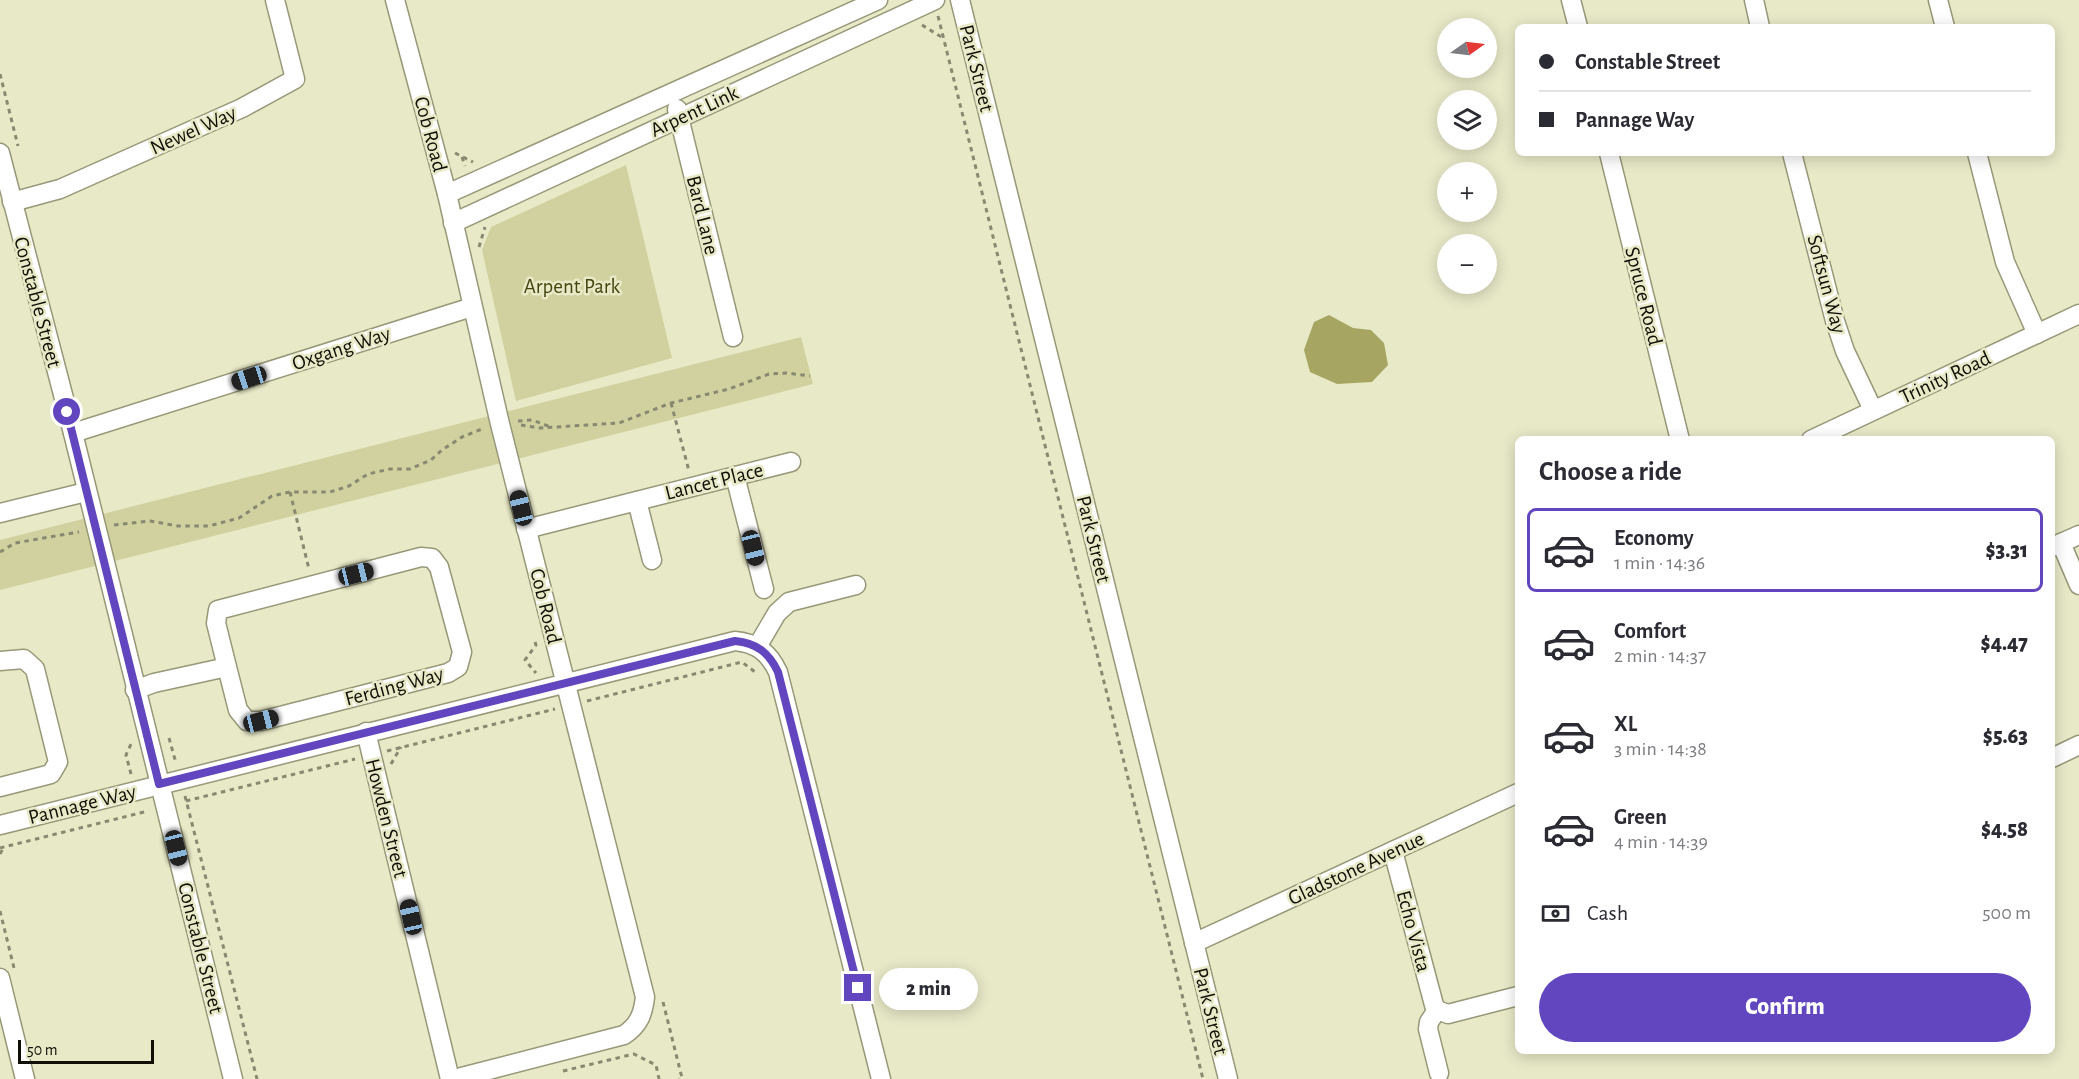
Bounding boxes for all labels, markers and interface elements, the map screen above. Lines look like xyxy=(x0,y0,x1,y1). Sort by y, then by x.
north arrow xyxy=(1437,18,1497,78)
map controls xyxy=(1437,18,1497,294)
street label: Park Street xyxy=(956,22,998,114)
text: Constable Street xyxy=(1575,51,1720,73)
street label: Arpent Link xyxy=(647,82,742,141)
button: layers xyxy=(1437,90,1497,150)
street label: Cob Road xyxy=(410,94,451,174)
street label: Newel Way xyxy=(147,102,239,159)
text: Pannage Way xyxy=(1575,109,1694,131)
button: + xyxy=(1437,162,1497,222)
street label: Bard Lane xyxy=(683,173,722,257)
street label: Softsun Way xyxy=(1803,233,1850,336)
button: − xyxy=(1437,234,1497,294)
street label: Constable Street xyxy=(10,235,65,370)
street label: Spruce Road xyxy=(1621,245,1666,348)
park label: Arpent Park xyxy=(524,276,621,297)
street label: Oxgang Way xyxy=(289,323,393,374)
street label: Trinity Road xyxy=(1897,347,1994,408)
car xyxy=(229,364,269,392)
route start xyxy=(53,398,80,425)
text: Choose a ride xyxy=(1539,458,1682,485)
street label: Lancet Place xyxy=(663,459,765,504)
car xyxy=(508,488,534,528)
street label: Park Street xyxy=(1073,493,1115,585)
icon: car xyxy=(1542,523,1596,577)
text: Economy xyxy=(1614,527,1694,549)
car xyxy=(740,528,766,568)
text: $3.31 xyxy=(1985,539,2028,561)
text: 1 min · 14:36 xyxy=(1614,553,1705,573)
car xyxy=(336,561,376,587)
street label: Cob Road xyxy=(526,566,565,646)
icon: car xyxy=(1542,616,1596,670)
text: Comfort xyxy=(1614,620,1686,642)
text: $4.47 xyxy=(1981,632,2028,654)
text: 2 min · 14:37 xyxy=(1614,646,1706,666)
street label: Ferding Way xyxy=(342,663,446,710)
car xyxy=(241,708,281,734)
icon: car xyxy=(1542,709,1596,763)
text: XL xyxy=(1614,713,1637,735)
text: $5.63 xyxy=(1983,725,2028,747)
text: 3 min · 14:38 xyxy=(1614,739,1707,759)
street label: Howden Street xyxy=(362,756,412,880)
street label: Pannage Way xyxy=(26,781,138,828)
icon: car xyxy=(1542,802,1596,856)
text: Green xyxy=(1614,806,1667,828)
text: $4.58 xyxy=(1981,818,2028,840)
car xyxy=(163,828,189,868)
street label: Gladstone Avenue xyxy=(1285,828,1428,909)
text: 4 min · 14:39 xyxy=(1614,832,1708,852)
street label: Constable Street xyxy=(174,880,227,1016)
street label: Echo Vista xyxy=(1393,888,1435,974)
car xyxy=(398,897,424,937)
icon: cash xyxy=(1539,897,1572,930)
text: Cash xyxy=(1587,902,1628,924)
text: 500 m xyxy=(1982,903,2031,923)
street label: Park Street xyxy=(1190,965,1232,1057)
callout: 2 min xyxy=(879,967,978,1009)
button: Confirm xyxy=(1539,973,2031,1042)
route end xyxy=(844,974,871,1001)
text: 2 min xyxy=(906,979,951,999)
scale bar xyxy=(18,1037,154,1064)
text: 50 m xyxy=(27,1042,58,1058)

